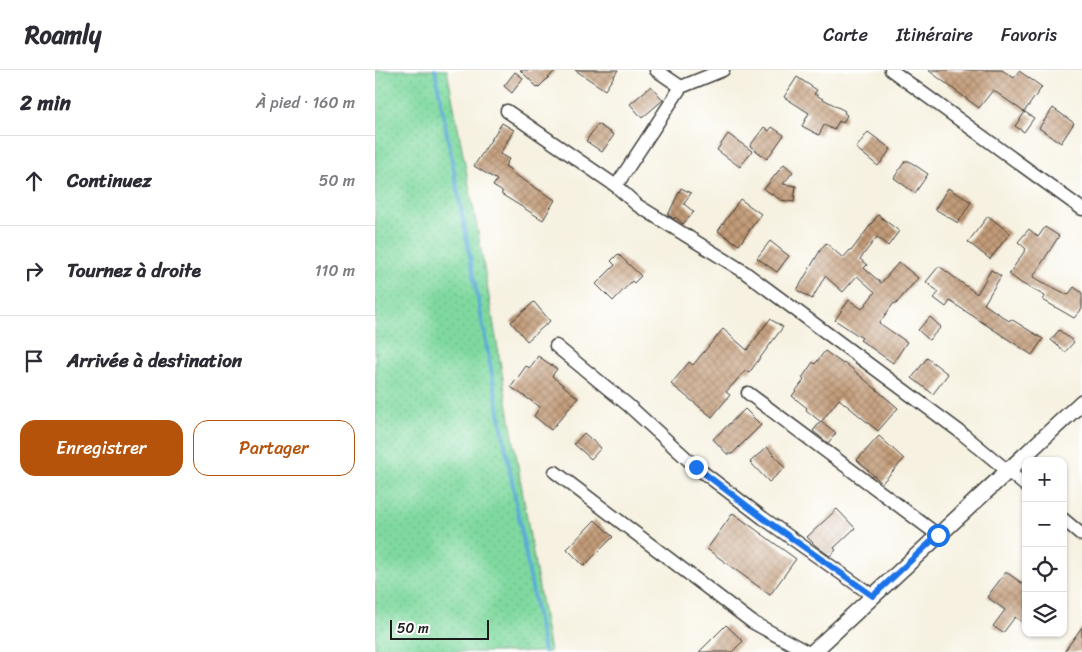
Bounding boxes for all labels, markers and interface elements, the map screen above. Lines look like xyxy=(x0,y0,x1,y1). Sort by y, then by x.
text: Roamly xyxy=(25,14,101,56)
text: Carte xyxy=(823,19,868,51)
text: Itinéraire xyxy=(896,19,973,51)
text: Favoris xyxy=(1001,19,1057,51)
text: 2 min xyxy=(20,84,71,122)
text: À pied · 160 m xyxy=(256,88,355,117)
text: Continuez xyxy=(67,164,152,197)
text: 50 m xyxy=(319,166,355,195)
icon: ahead xyxy=(20,167,48,195)
text: Tournez à droite xyxy=(67,254,201,287)
text: 110 m xyxy=(315,256,355,285)
icon: right xyxy=(20,257,48,285)
text: Arrivée à destination xyxy=(67,344,242,377)
icon: arrive xyxy=(20,347,48,375)
button: Enregistrer xyxy=(20,420,183,476)
button: Partager xyxy=(193,420,355,476)
route end xyxy=(685,456,708,479)
map controls xyxy=(1022,457,1067,637)
button: + xyxy=(1022,457,1067,502)
button: − xyxy=(1022,502,1067,547)
route start xyxy=(927,524,950,547)
button: locate xyxy=(1022,547,1067,592)
button: layers xyxy=(1022,592,1067,637)
text: 50 m xyxy=(397,616,429,641)
scale bar xyxy=(390,617,489,640)

